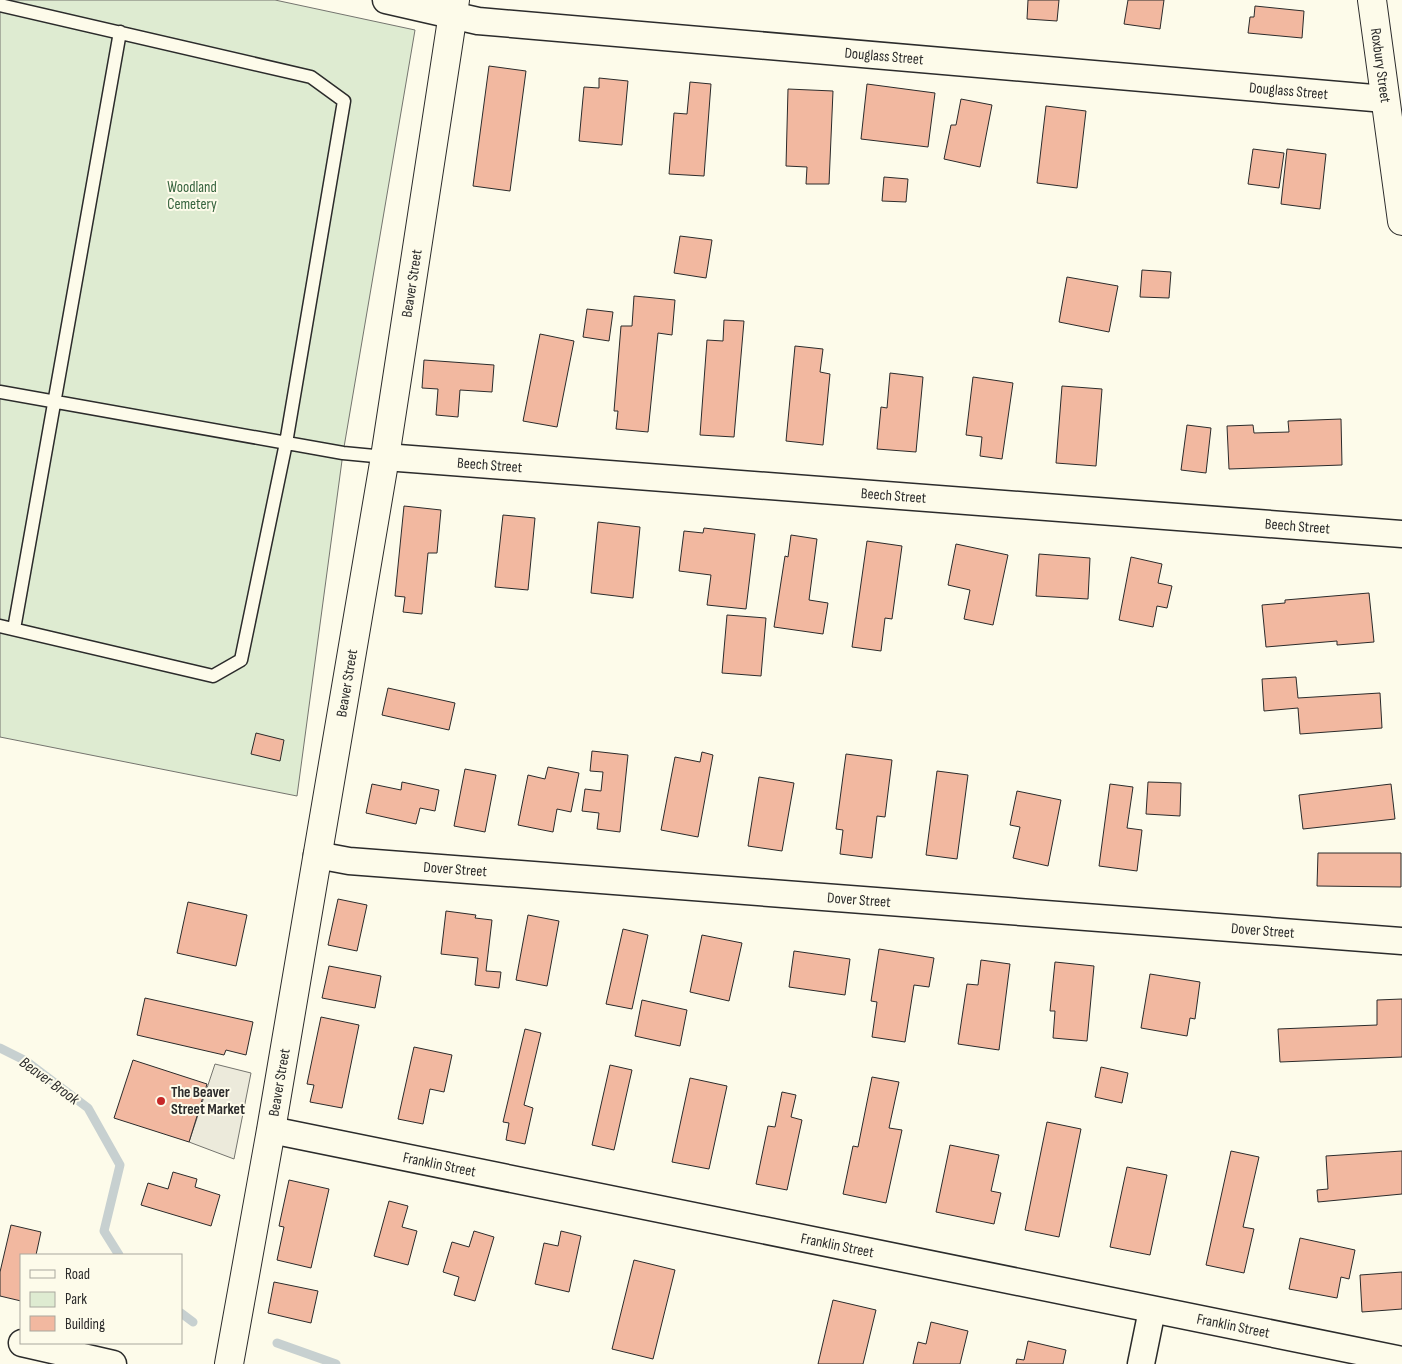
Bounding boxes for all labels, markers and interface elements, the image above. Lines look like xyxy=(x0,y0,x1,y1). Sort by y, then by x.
street label: Roxbury Street xyxy=(1366,27,1395,104)
street label: Douglass Street xyxy=(844,44,925,69)
street label: Douglass Street xyxy=(1248,78,1329,104)
park label: Woodland Cemetery xyxy=(167,178,217,214)
street label: Beaver Street xyxy=(398,248,427,319)
street label: Beech Street xyxy=(456,453,523,477)
street label: Beech Street xyxy=(860,484,927,508)
street label: Beech Street xyxy=(1264,515,1331,539)
street label: Beaver Street xyxy=(332,647,362,719)
street label: Dover Street xyxy=(423,858,488,881)
street label: Dover Street xyxy=(827,888,892,912)
street label: Dover Street xyxy=(1230,919,1296,943)
street label: Beaver Street xyxy=(264,1047,295,1118)
water label: Beaver Brook xyxy=(16,1053,83,1110)
place label: The Beaver Street Market xyxy=(171,1083,245,1119)
marker: The Beaver Street Market xyxy=(155,1095,167,1107)
street label: Franklin Street xyxy=(401,1148,478,1182)
street label: Franklin Street xyxy=(799,1229,876,1262)
legend xyxy=(20,1254,182,1344)
text: Road xyxy=(65,1265,90,1284)
text: Park xyxy=(65,1290,87,1309)
street label: Franklin Street xyxy=(1195,1309,1272,1343)
text: Building xyxy=(65,1315,105,1334)

